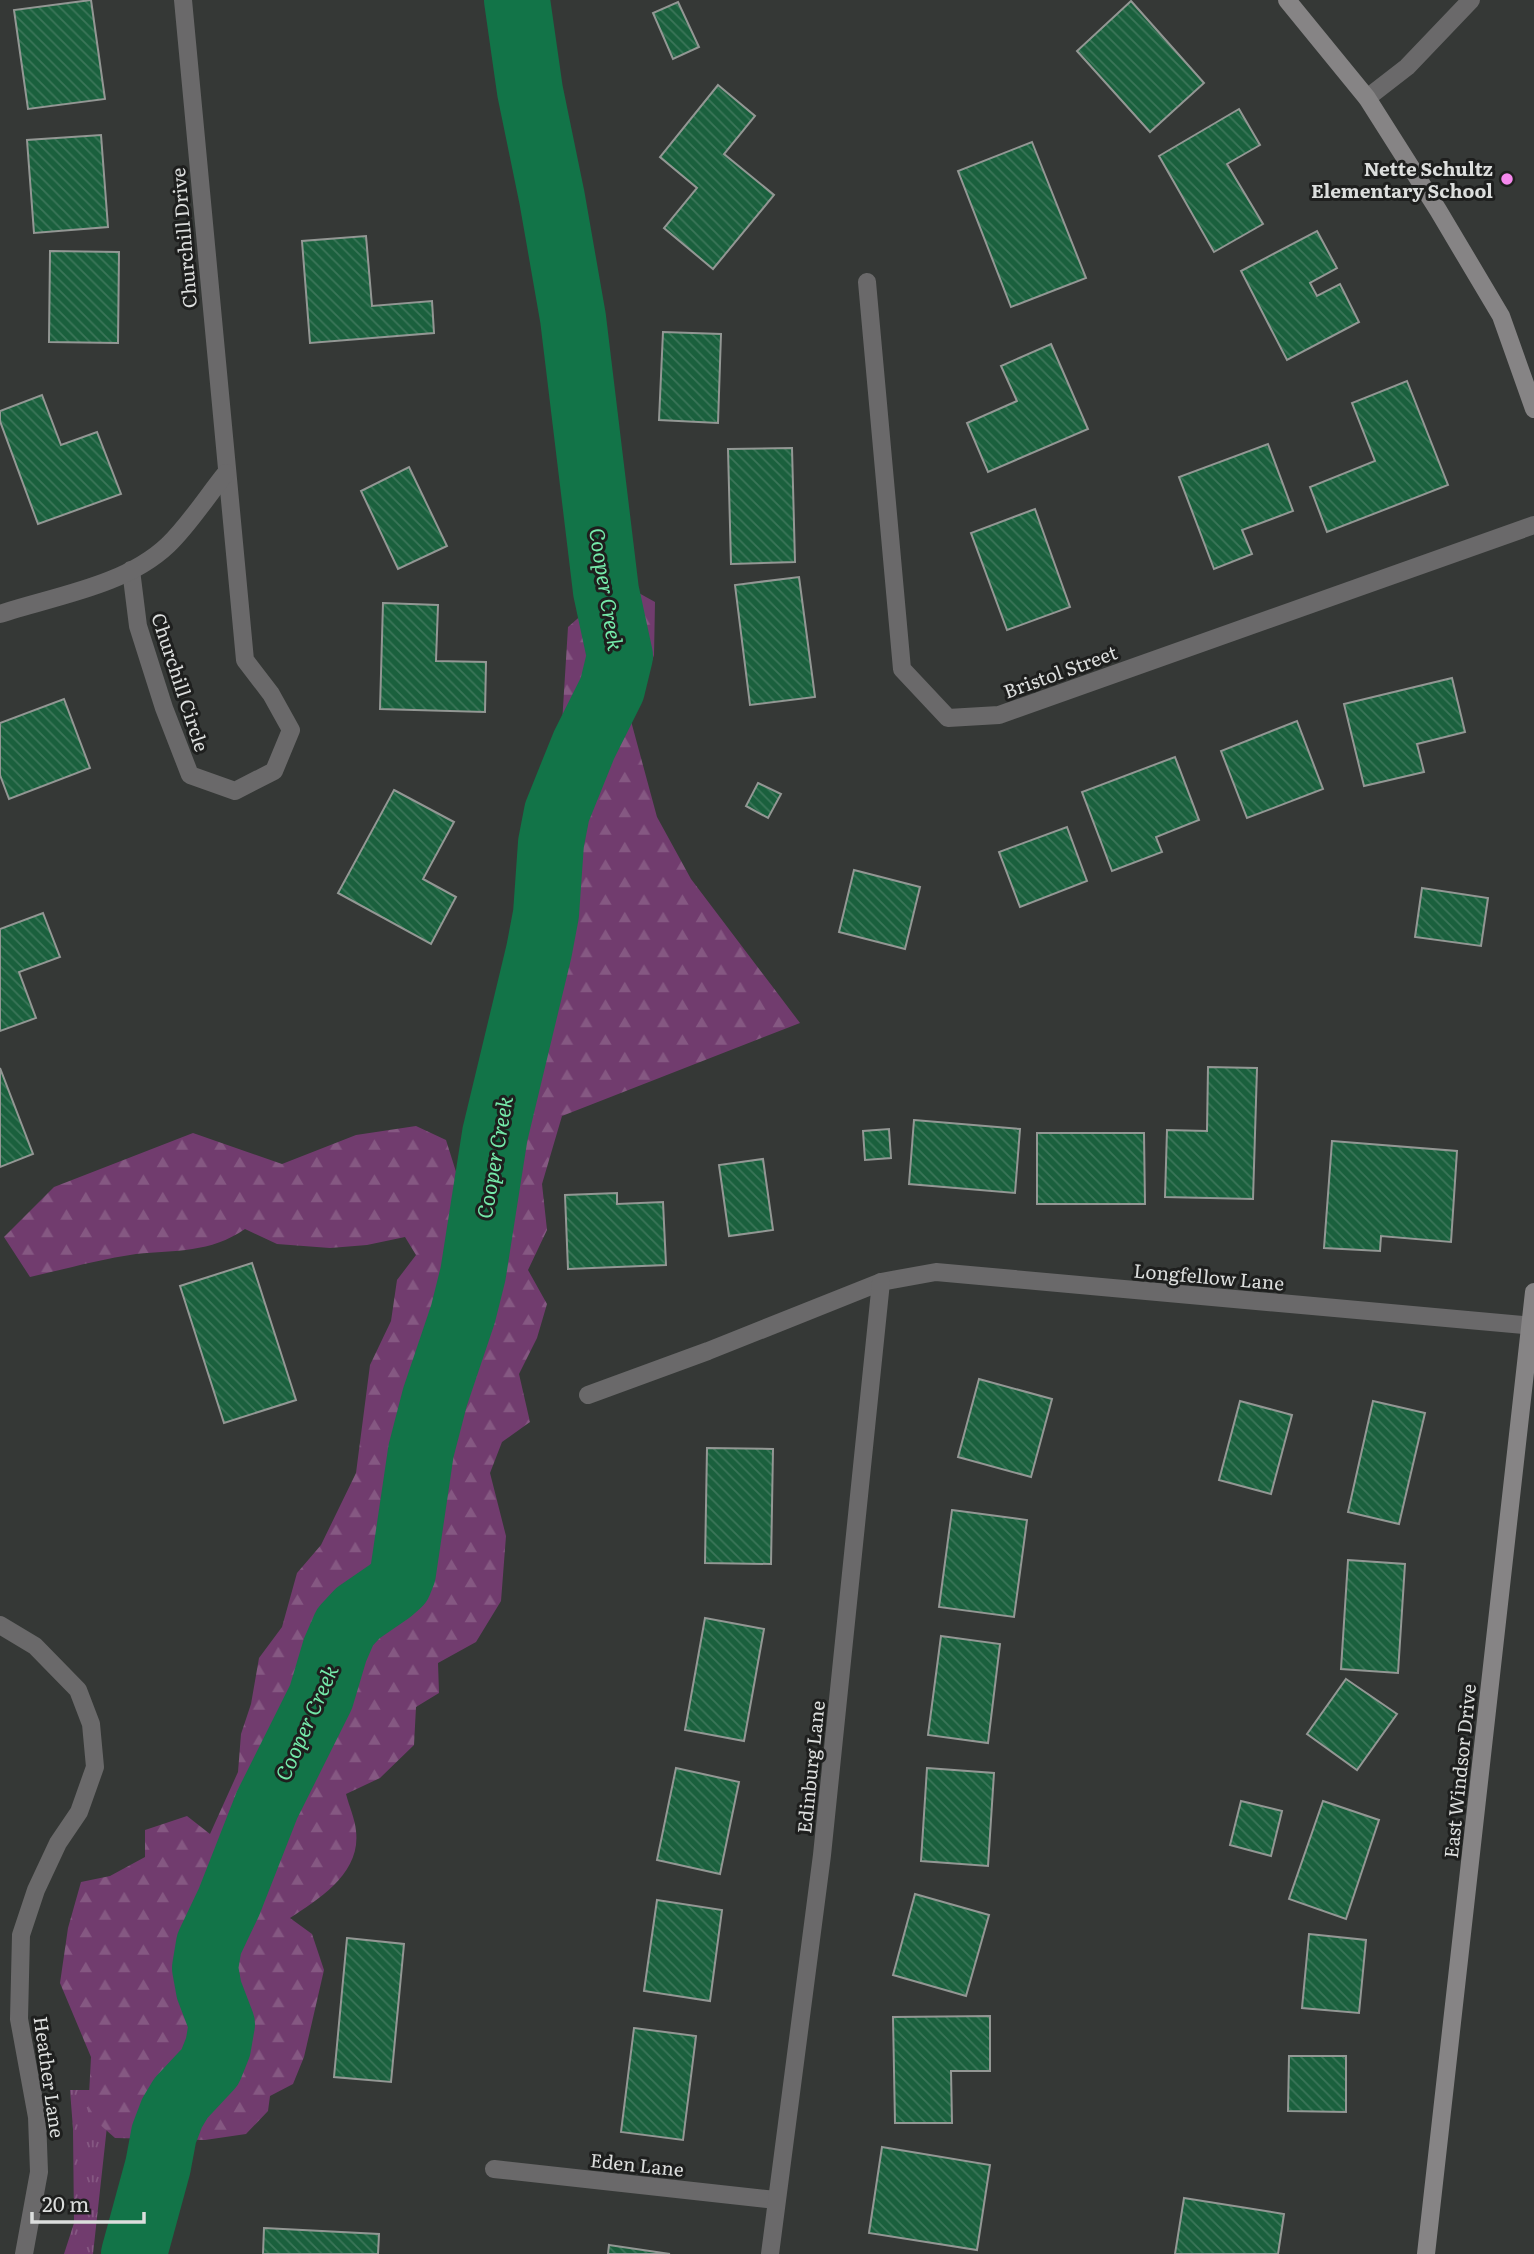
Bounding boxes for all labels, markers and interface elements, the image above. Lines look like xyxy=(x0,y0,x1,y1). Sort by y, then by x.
place label: Nette Schultz Elementary School xyxy=(1311,154,1493,204)
street label: Churchill Drive xyxy=(163,167,203,309)
marker: Nette Schultz Elementary School xyxy=(1499,171,1515,187)
water label: Cooper Creek xyxy=(583,525,633,653)
street label: Churchill Circle xyxy=(145,609,217,755)
street label: Bristol Street xyxy=(999,637,1121,705)
water label: Cooper Creek xyxy=(467,1093,519,1221)
street label: Longfellow Lane xyxy=(1133,1255,1286,1297)
water label: Cooper Creek xyxy=(266,1659,345,1785)
street label: East Windsor Drive xyxy=(1436,1682,1482,1860)
street label: Edinburg Lane xyxy=(789,1699,831,1835)
street label: Heather Lane xyxy=(28,2014,72,2140)
street label: Eden Lane xyxy=(589,2145,685,2183)
scale bar xyxy=(32,2180,144,2224)
text: 20 m xyxy=(42,2187,89,2218)

